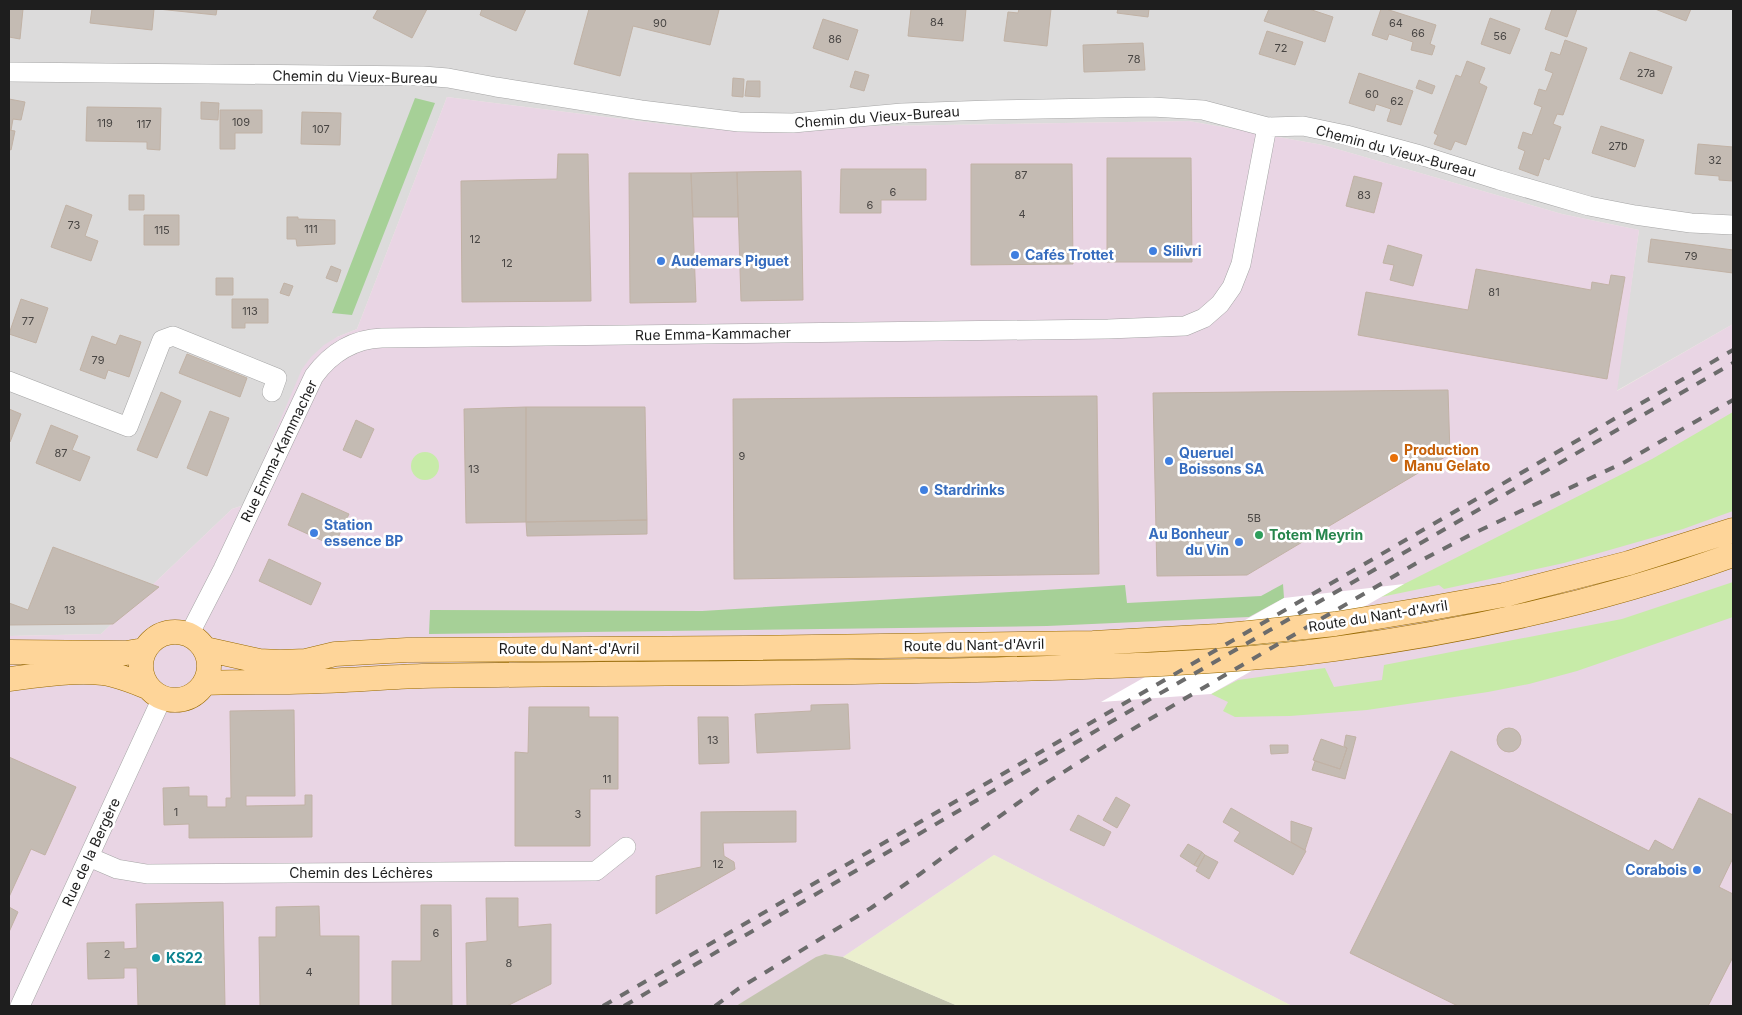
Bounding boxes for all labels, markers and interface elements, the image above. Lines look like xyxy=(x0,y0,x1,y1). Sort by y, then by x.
house number: 84 xyxy=(930,15,944,29)
house number: 90 xyxy=(653,16,667,30)
house number: 64 xyxy=(1389,16,1403,30)
house number: 66 xyxy=(1411,26,1425,40)
house number: 56 xyxy=(1493,29,1507,43)
house number: 86 xyxy=(828,32,842,46)
house number: 72 xyxy=(1275,41,1287,55)
house number: 78 xyxy=(1128,52,1141,66)
house number: 27a xyxy=(1637,66,1655,80)
street label: Chemin du Vieux-Bureau xyxy=(272,67,438,86)
house number: 60 xyxy=(1365,87,1379,101)
house number: 62 xyxy=(1390,94,1404,108)
street label: Chemin du Vieux-Bureau xyxy=(794,102,960,131)
house number: 109 xyxy=(232,115,250,129)
house number: 119 xyxy=(97,116,113,130)
house number: 117 xyxy=(136,117,152,131)
street label: Chemin du Vieux-Bureau xyxy=(1314,121,1478,180)
house number: 107 xyxy=(312,122,330,136)
house number: 27b xyxy=(1608,139,1628,153)
house number: 32 xyxy=(1708,153,1722,167)
house number: 87 xyxy=(1014,168,1028,182)
house number: 6 xyxy=(890,185,897,199)
house number: 83 xyxy=(1357,188,1371,202)
house number: 6 xyxy=(867,198,874,212)
house number: 4 xyxy=(1018,207,1026,221)
house number: 73 xyxy=(68,218,81,232)
house number: 111 xyxy=(304,222,318,236)
house number: 115 xyxy=(154,223,170,237)
house number: 12 xyxy=(469,232,481,246)
place label: Silivri xyxy=(1163,242,1202,259)
marker: Silivri xyxy=(1147,245,1159,257)
place label: Cafés Trottet xyxy=(1025,246,1114,263)
marker: Cafés Trottet xyxy=(1009,249,1021,261)
house number: 79 xyxy=(1685,249,1698,263)
place label: Audemars Piguet xyxy=(671,252,789,269)
marker: Audemars Piguet xyxy=(655,255,667,267)
house number: 12 xyxy=(501,256,513,270)
house number: 81 xyxy=(1488,285,1500,299)
house number: 113 xyxy=(242,304,258,318)
house number: 77 xyxy=(22,314,34,328)
street label: Rue Emma-Kammacher xyxy=(635,324,791,343)
house number: 79 xyxy=(92,353,105,367)
street label: Rue Emma-Kammacher xyxy=(237,377,320,525)
place label: Production Manu Gelato xyxy=(1404,441,1491,474)
place label: Queruel Boissons SA xyxy=(1179,444,1265,477)
house number: 87 xyxy=(54,446,68,460)
house number: 9 xyxy=(739,449,746,463)
marker: Production Manu Gelato xyxy=(1388,452,1400,464)
marker: Queruel Boissons SA xyxy=(1163,455,1175,467)
house number: 13 xyxy=(468,462,480,476)
place label: Stardrinks xyxy=(934,481,1005,498)
marker: Stardrinks xyxy=(918,484,930,496)
house number: 5B xyxy=(1247,511,1261,525)
place label: Station essence BP xyxy=(324,516,403,549)
place label: Au Bonheur du Vin xyxy=(1148,525,1229,558)
place label: Totem Meyrin xyxy=(1269,526,1363,543)
marker: Station essence BP xyxy=(308,527,320,539)
marker: Totem Meyrin xyxy=(1253,529,1265,541)
marker: Au Bonheur du Vin xyxy=(1233,536,1245,548)
street label: Route du Nant-d'Avril xyxy=(1307,596,1449,635)
house number: 13 xyxy=(64,603,76,617)
street label: Route du Nant-d'Avril xyxy=(903,635,1045,654)
street label: Route du Nant-d'Avril xyxy=(499,640,639,657)
house number: 13 xyxy=(707,733,719,747)
house number: 11 xyxy=(603,772,611,786)
street label: Rue de la Bergère xyxy=(58,795,123,909)
house number: 1 xyxy=(174,805,178,819)
house number: 3 xyxy=(575,807,582,821)
house number: 12 xyxy=(712,857,724,871)
place label: Corabois xyxy=(1625,861,1687,878)
street label: Chemin des Léchères xyxy=(289,864,433,881)
marker: Corabois xyxy=(1691,864,1703,876)
house number: 6 xyxy=(433,926,440,940)
house number: 2 xyxy=(104,947,110,961)
place label: KS22 xyxy=(166,949,203,966)
marker: KS22 xyxy=(150,952,162,964)
house number: 8 xyxy=(506,956,513,970)
house number: 4 xyxy=(305,965,313,979)

